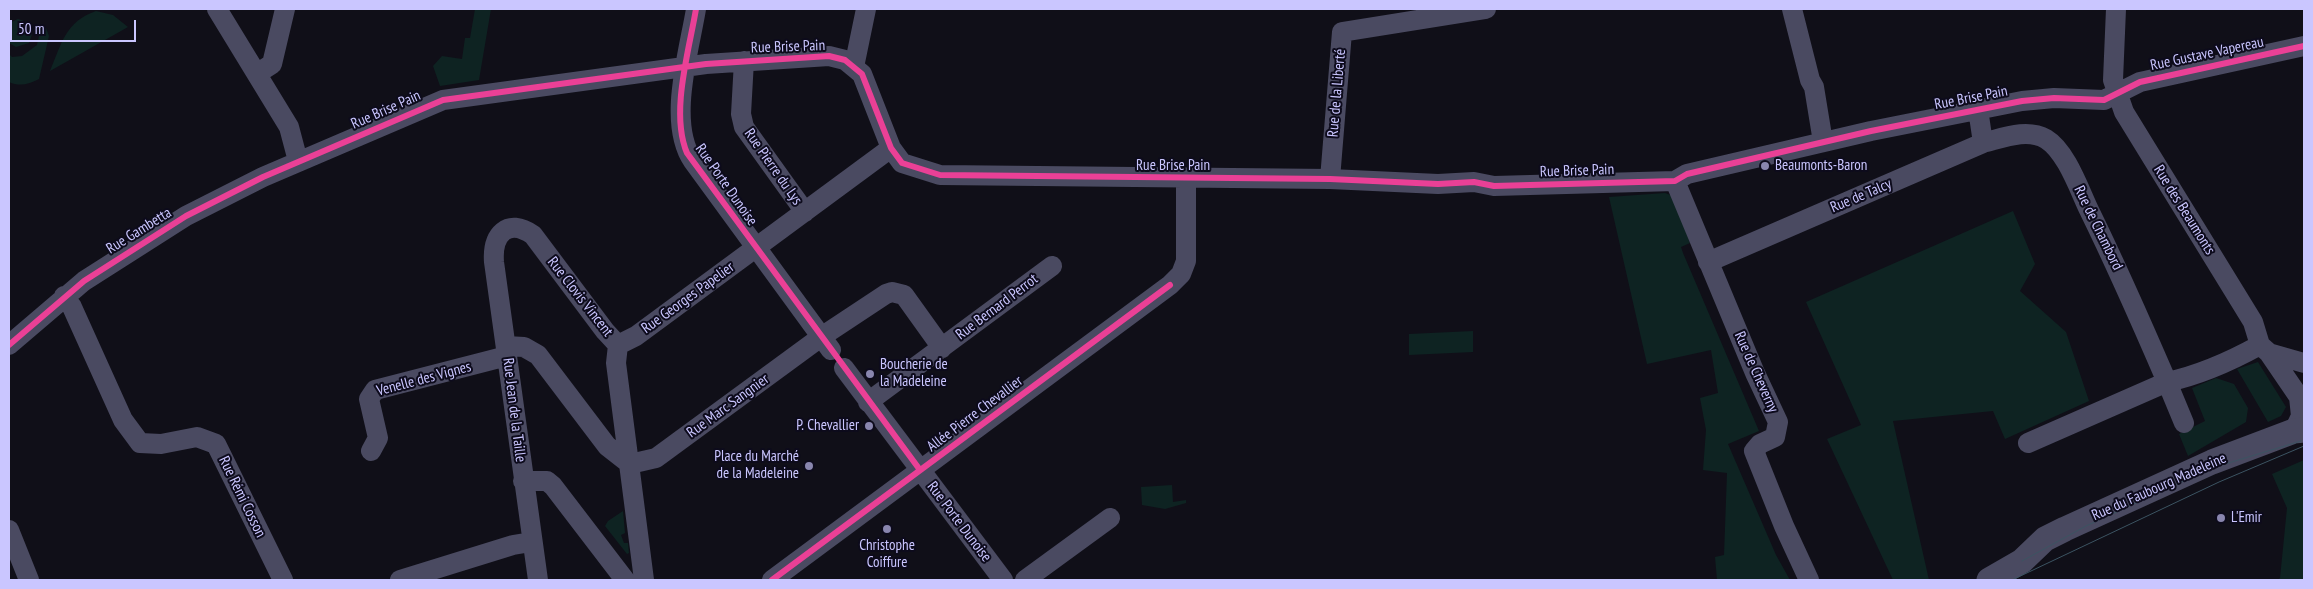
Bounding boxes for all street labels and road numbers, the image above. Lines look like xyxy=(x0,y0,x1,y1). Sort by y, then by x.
street label: Rue Gustave Vapereau xyxy=(2149,33,2265,75)
street label: Rue Brise Pain xyxy=(751,37,825,57)
street label: Rue de la Liberté xyxy=(1324,48,1350,138)
street label: Rue Brise Pain xyxy=(1933,82,2009,114)
street label: Rue Brise Pain xyxy=(348,87,424,133)
street label: Rue Pierre du Lys xyxy=(740,125,806,209)
street label: Rue Porte Dunoise xyxy=(691,141,761,229)
street label: Rue Brise Pain xyxy=(1136,157,1210,175)
street label: Rue Brise Pain xyxy=(1540,161,1614,181)
street label: Rue des Beaumonts xyxy=(2149,162,2219,258)
street label: Rue de Talcy xyxy=(1828,175,1894,217)
street label: Rue de Chambord xyxy=(2070,183,2126,273)
street label: Rue Gambetta xyxy=(103,204,175,258)
street label: Rue Clovis Vincent xyxy=(543,254,617,340)
street label: Rue Georges Papelier xyxy=(638,258,738,338)
street label: Rue Bernard Perrot xyxy=(952,270,1042,344)
street label: Rue de Cheverny xyxy=(1730,329,1782,415)
street label: Rue Jean de la Taille xyxy=(499,357,529,463)
street label: Venelle des Vignes xyxy=(375,358,473,400)
street label: Rue Marc Sangnier xyxy=(684,370,772,442)
street label: Allée Pierre Chevallier xyxy=(924,372,1026,456)
street label: Rue du Faubourg Madeleine xyxy=(2089,449,2229,525)
street label: Rue Rémi Cosson xyxy=(215,453,269,541)
street label: Rue Porte Dunoise xyxy=(923,478,995,566)

